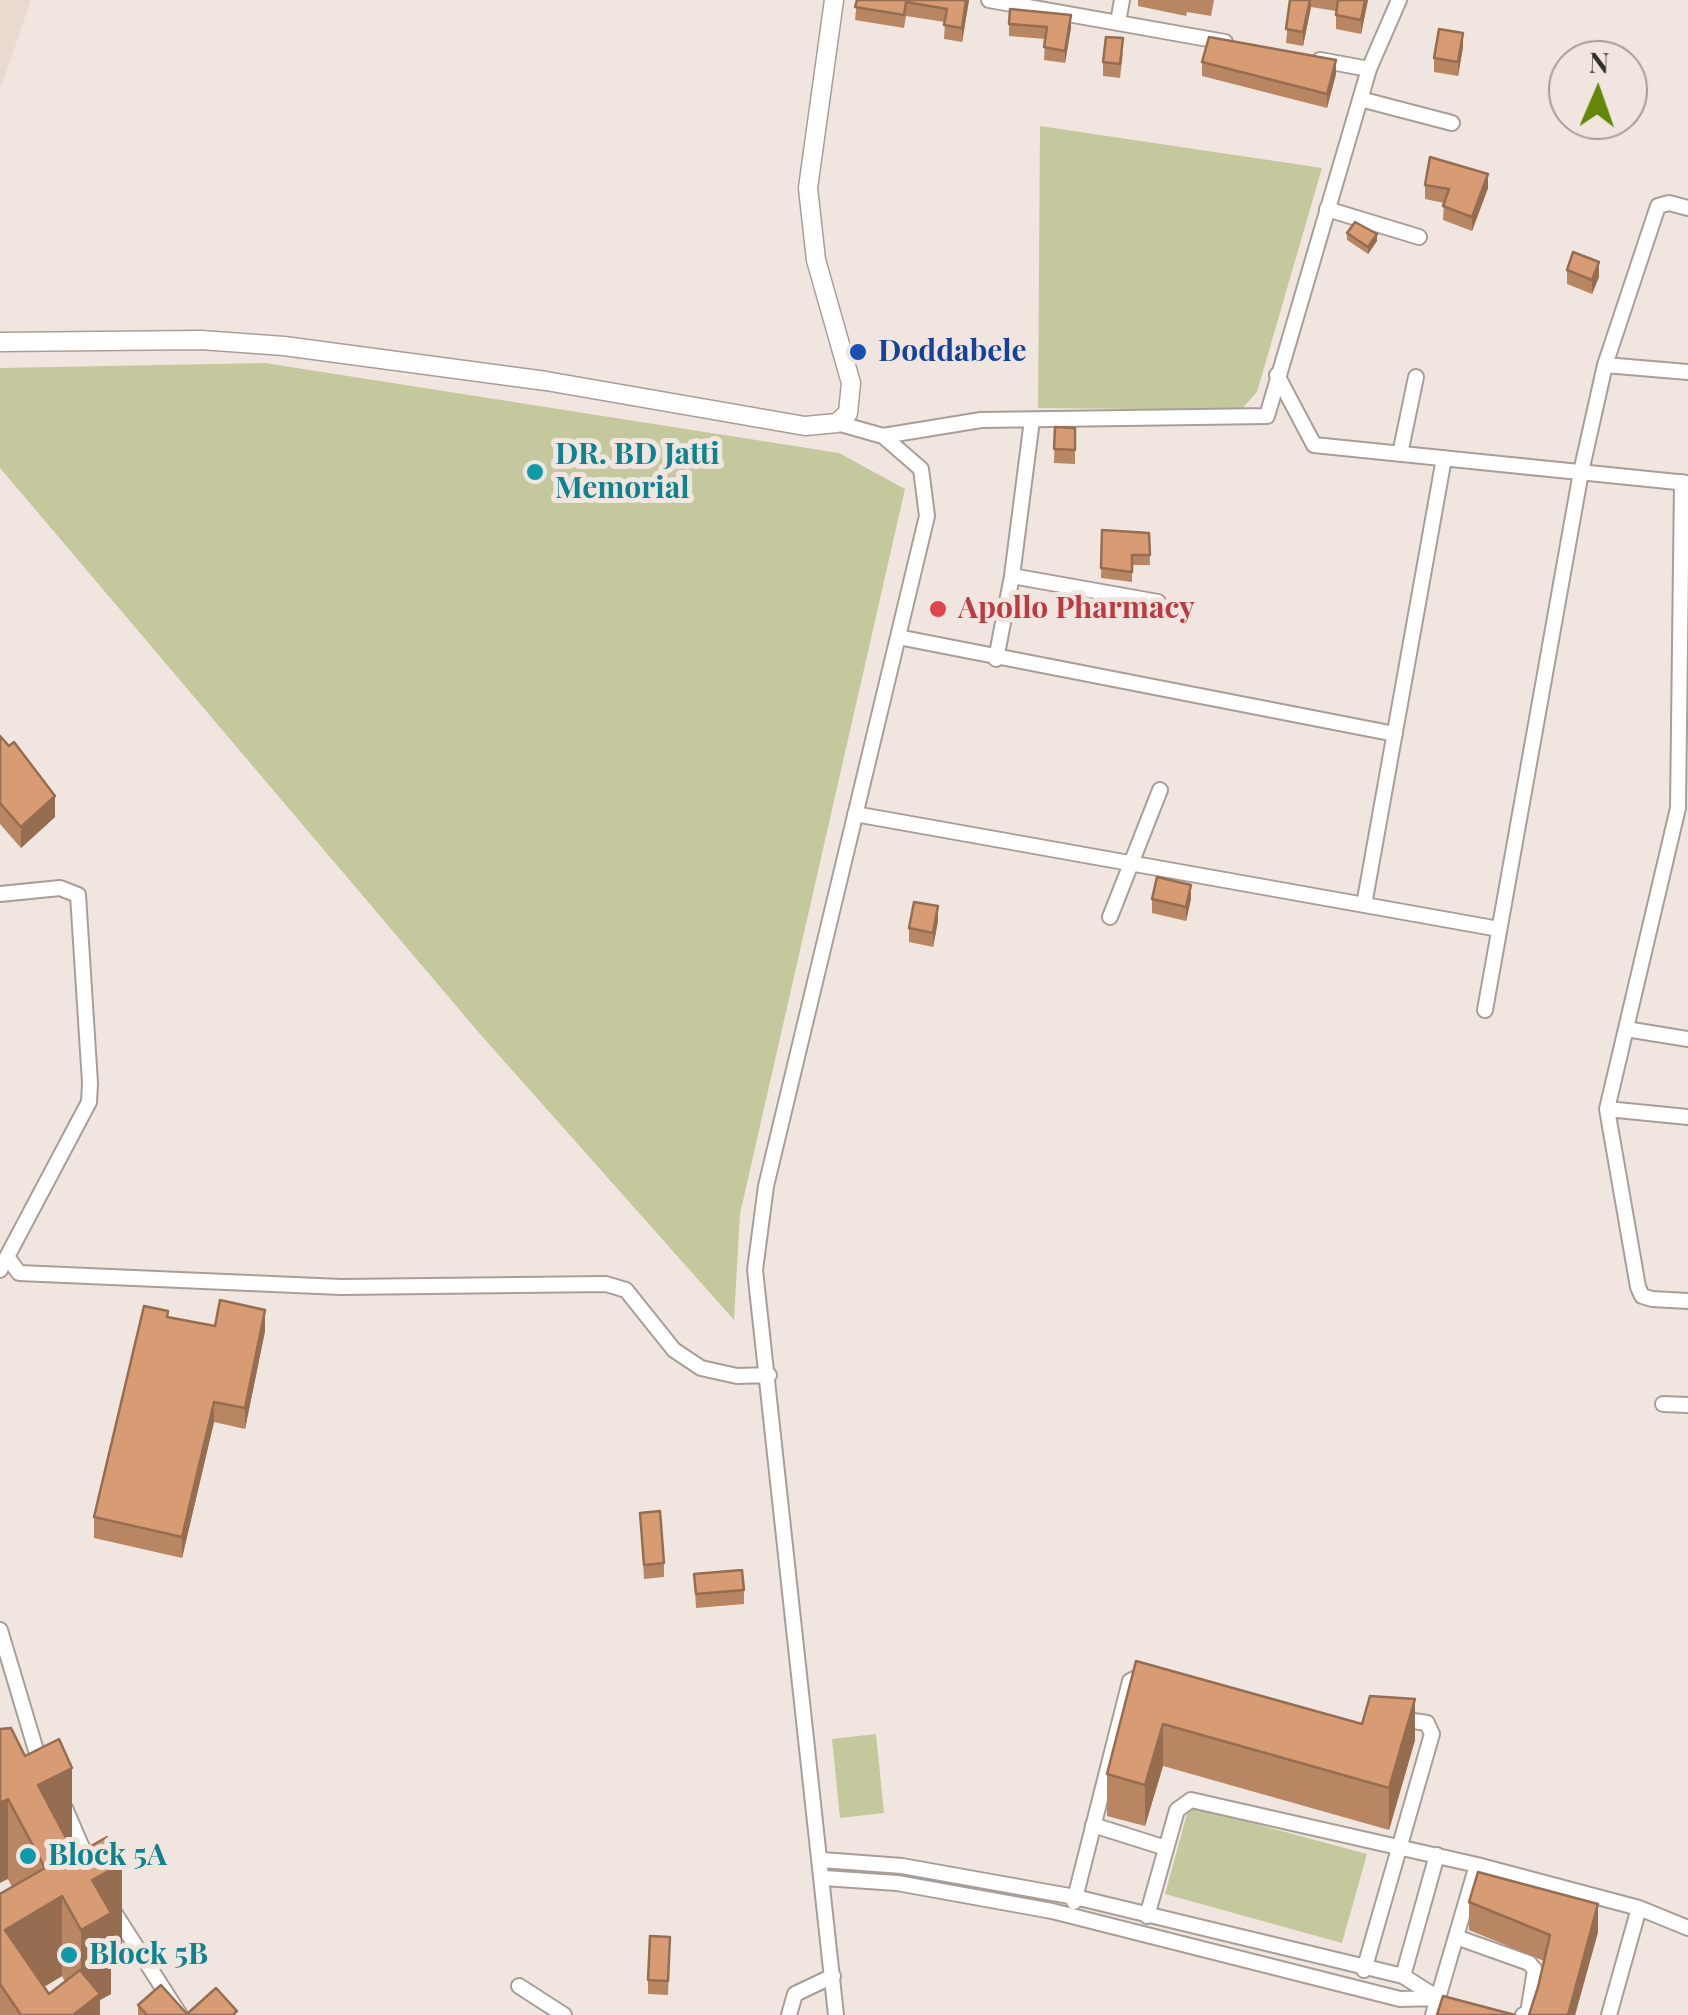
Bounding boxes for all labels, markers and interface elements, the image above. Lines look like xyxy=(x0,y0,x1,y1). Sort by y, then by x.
north arrow xyxy=(1548,40,1648,140)
text: N xyxy=(1588,43,1610,80)
place label: Doddabele xyxy=(878,334,1026,370)
marker: Doddabele xyxy=(847,341,869,363)
place label: DR. BD Jatti Memorial xyxy=(555,437,720,508)
marker: DR. BD Jatti Memorial xyxy=(524,461,546,483)
place label: Apollo Pharmacy xyxy=(958,591,1195,627)
marker: Apollo Pharmacy xyxy=(927,598,949,620)
place label: Block 5A xyxy=(48,1838,167,1874)
marker: Block 5A xyxy=(17,1845,39,1867)
place label: Block 5B xyxy=(89,1937,208,1973)
marker: Block 5B xyxy=(58,1944,80,1966)

